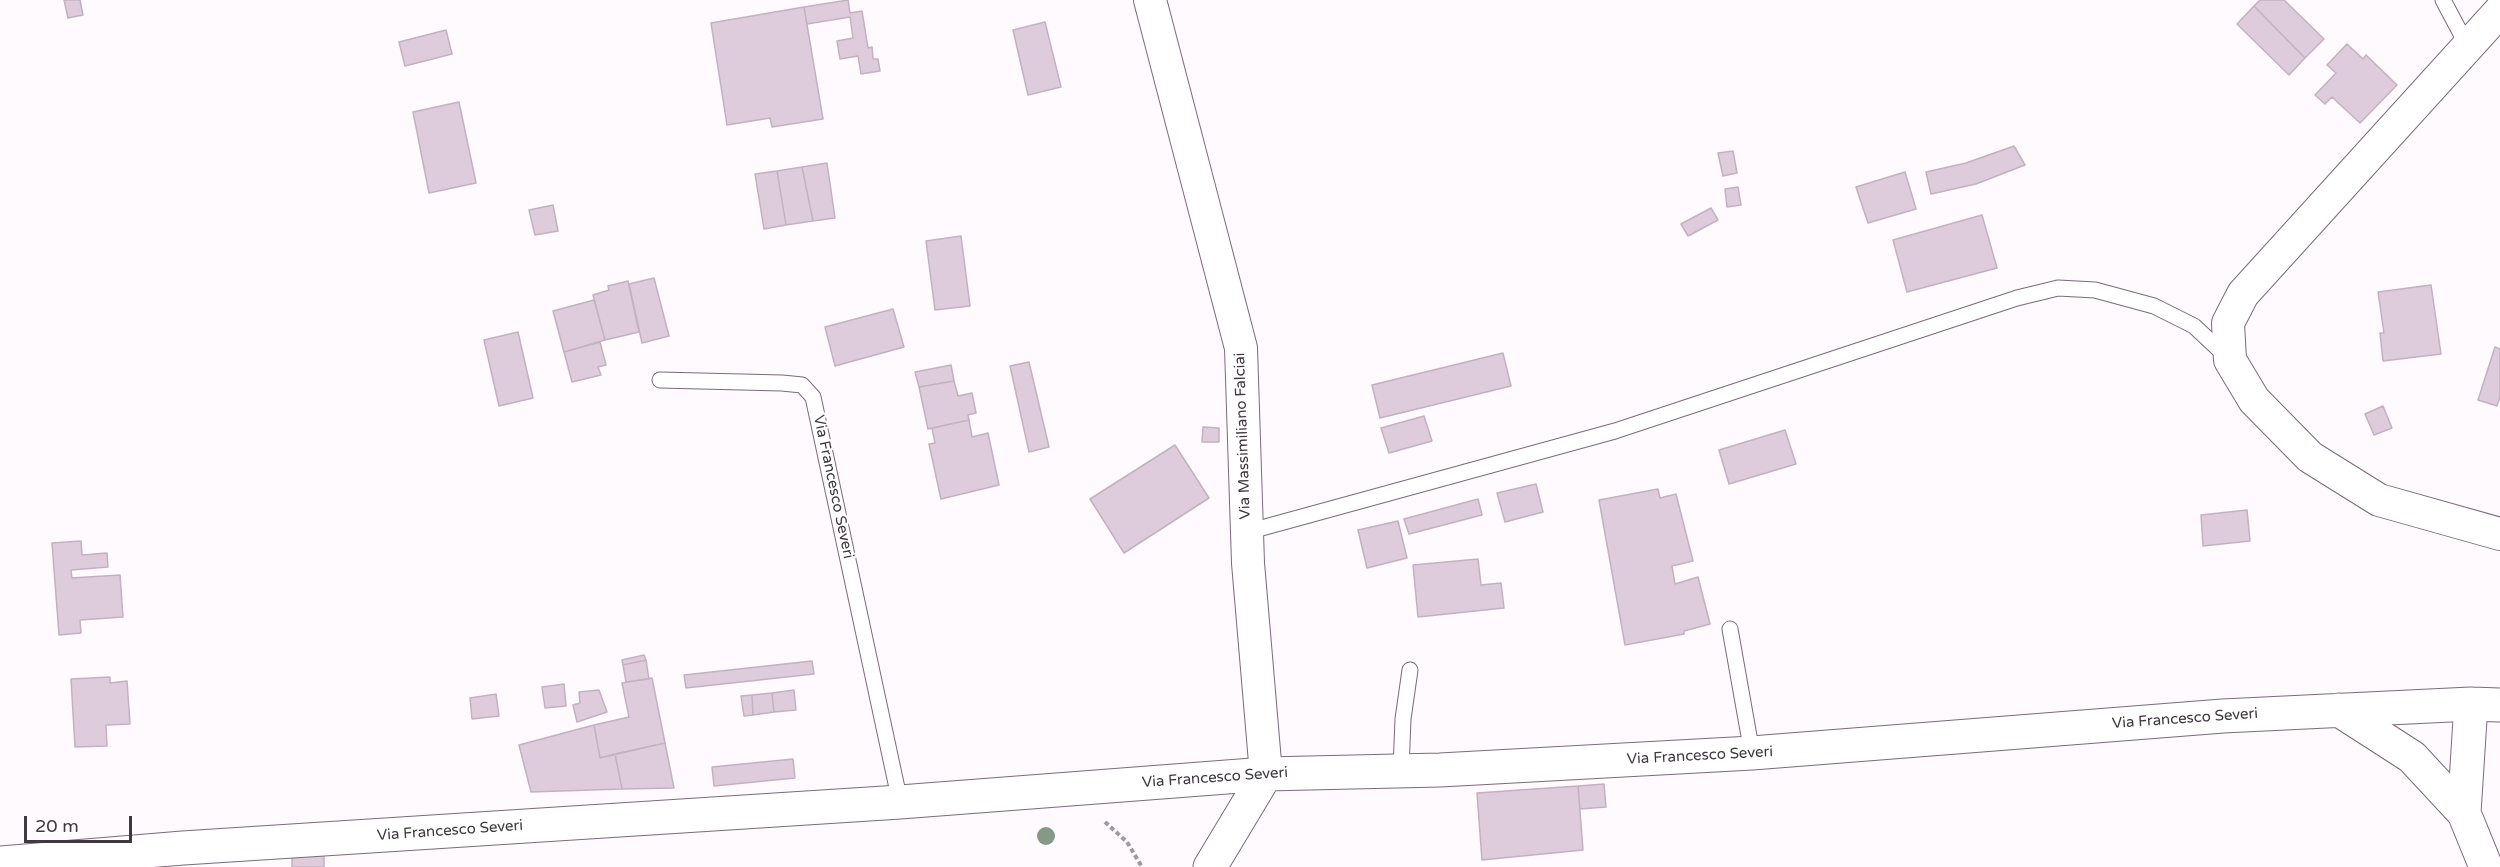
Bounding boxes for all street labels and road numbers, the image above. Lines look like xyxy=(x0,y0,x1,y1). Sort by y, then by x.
street label: Via Massimiliano Falciai xyxy=(1231,352,1255,520)
street label: Via Francesco Severi xyxy=(809,414,857,560)
street label: Via Francesco Severi xyxy=(2111,705,2259,733)
street label: Via Francesco Severi xyxy=(1626,743,1774,769)
street label: Via Francesco Severi xyxy=(1141,764,1289,792)
street label: Via Francesco Severi xyxy=(376,817,524,845)

